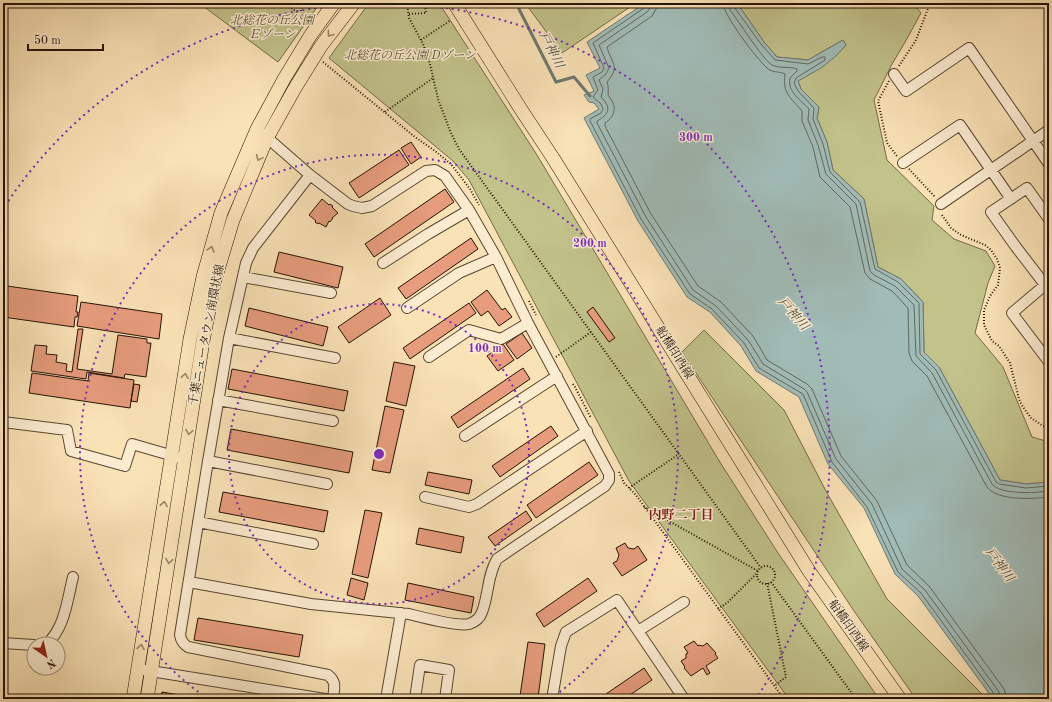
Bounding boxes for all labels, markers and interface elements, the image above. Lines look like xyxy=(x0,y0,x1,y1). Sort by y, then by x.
park label: 北総花の丘公園 Ｅゾーン xyxy=(230,13,316,41)
scale bar xyxy=(28,26,103,52)
one-way arrow xyxy=(328,29,335,36)
water label: 戸神川 xyxy=(536,29,567,72)
text: 50 m xyxy=(34,34,61,47)
park label: 北総花の丘公園 Dゾーン xyxy=(344,48,477,62)
text: 300 m xyxy=(679,132,713,144)
one-way arrow xyxy=(255,155,263,162)
text: 200 m xyxy=(573,238,607,250)
one-way arrow xyxy=(206,246,215,253)
street label: 千葉ニュータウン南環状線 xyxy=(185,263,227,407)
water label: 戸神川 xyxy=(775,294,813,334)
street label: 船橋印西線 xyxy=(653,323,697,382)
text: 100 m xyxy=(468,343,502,355)
one-way arrow xyxy=(180,373,188,379)
one-way arrow xyxy=(185,429,194,435)
centre of rings xyxy=(372,447,386,461)
one-way arrow xyxy=(159,501,168,508)
district label: 内野二丁目 xyxy=(648,507,714,522)
water label: 戸神川 xyxy=(982,545,1018,586)
one-way arrow xyxy=(165,558,174,564)
street label: 船橋印西線 xyxy=(826,597,872,654)
north arrow xyxy=(26,636,66,676)
one-way arrow xyxy=(136,644,145,650)
text: N xyxy=(44,656,57,670)

